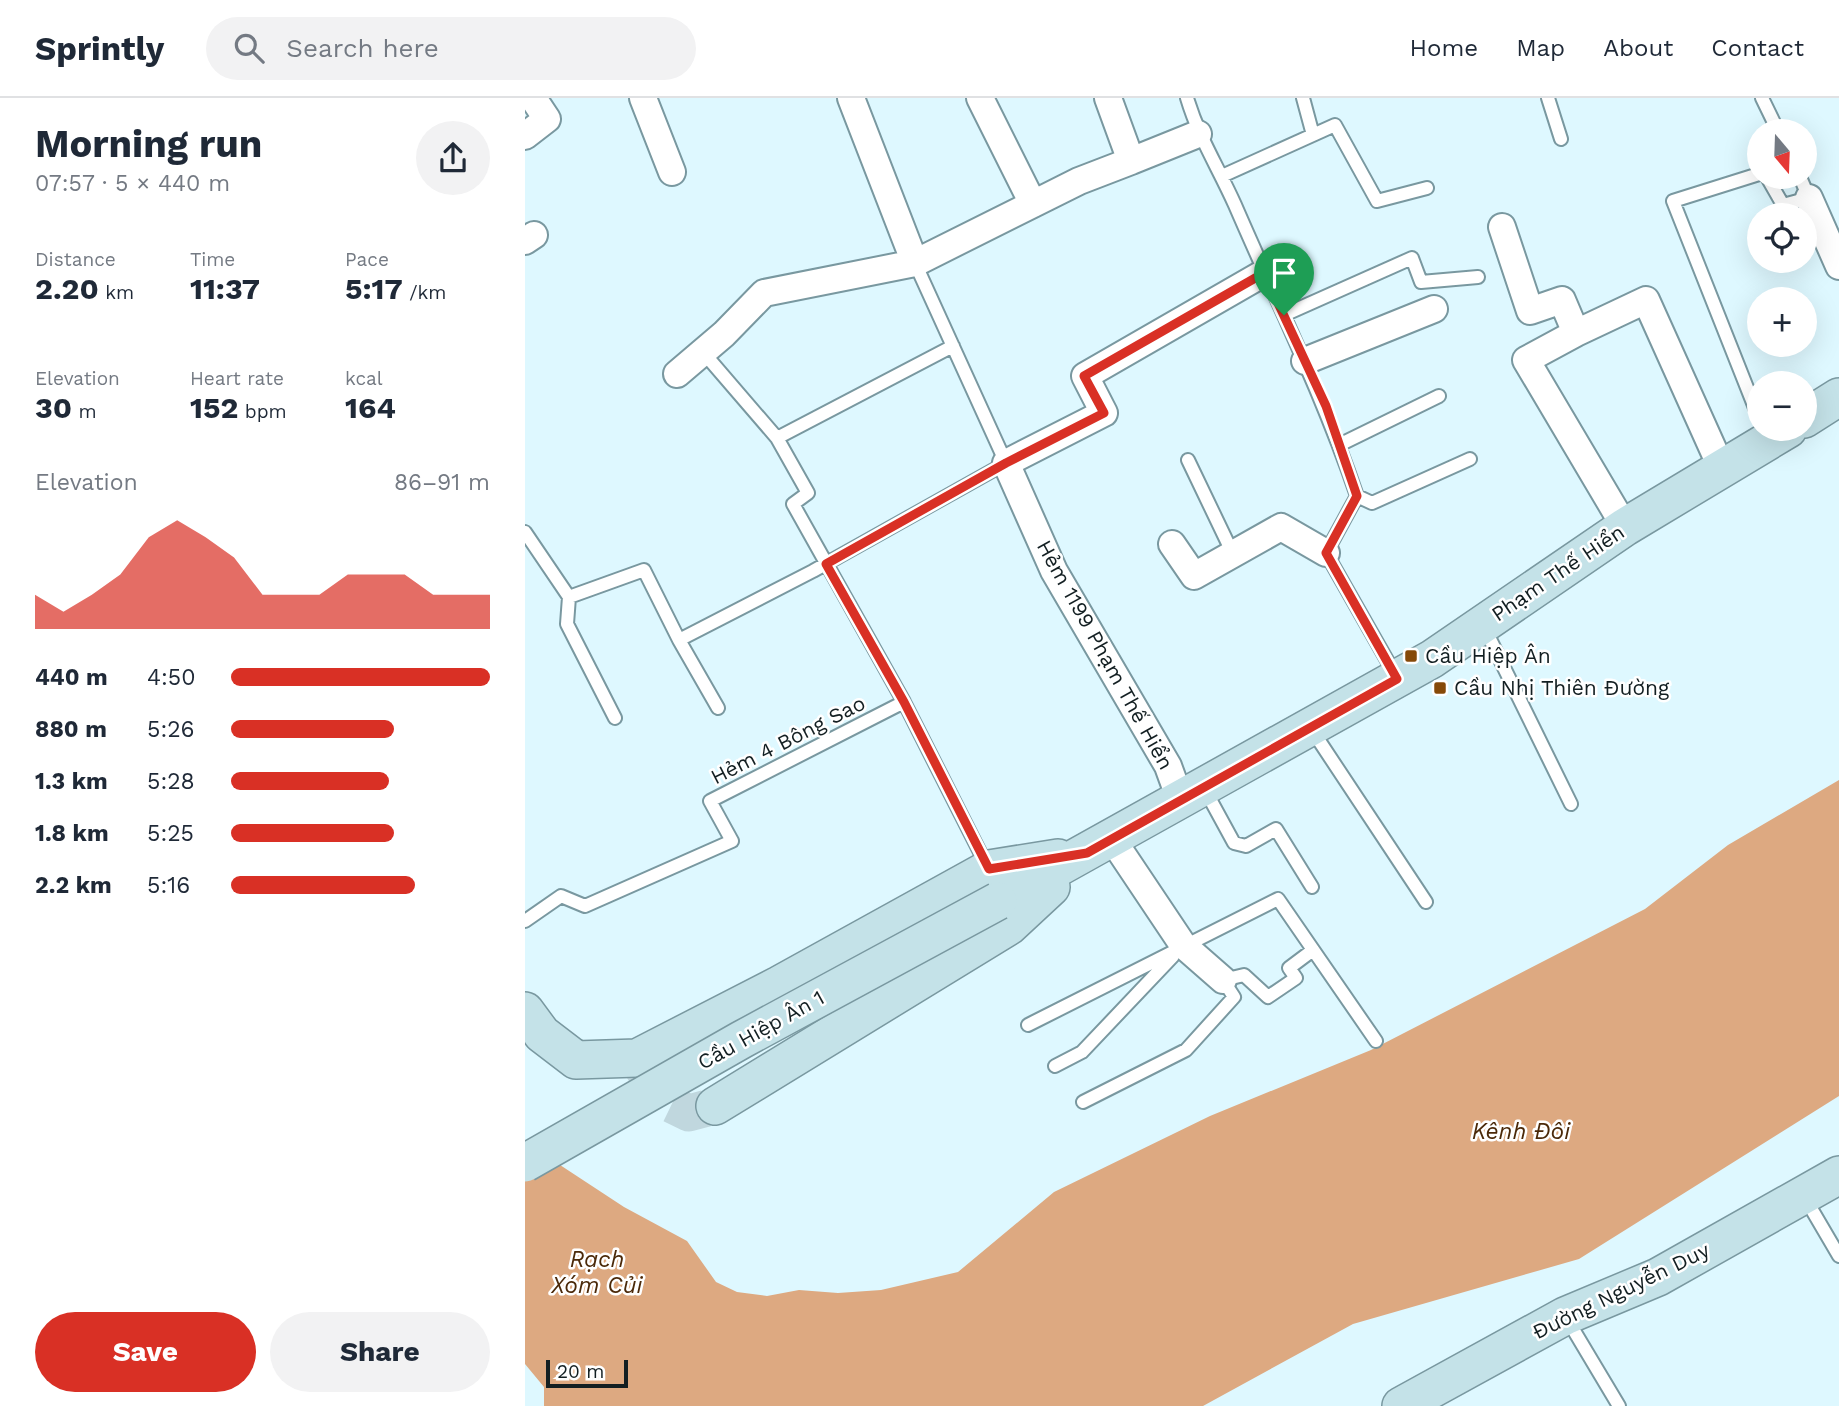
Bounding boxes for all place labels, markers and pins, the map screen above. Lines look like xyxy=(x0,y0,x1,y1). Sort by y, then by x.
pin xyxy=(1254,243,1314,315)
place label: Cầu Hiệp Ân xyxy=(1425,643,1551,668)
marker: Cầu Hiệp Ân xyxy=(1403,648,1419,664)
place label: Cầu Nhị Thiên Đường xyxy=(1454,675,1670,700)
marker: Cầu Nhị Thiên Đường xyxy=(1432,680,1448,696)

